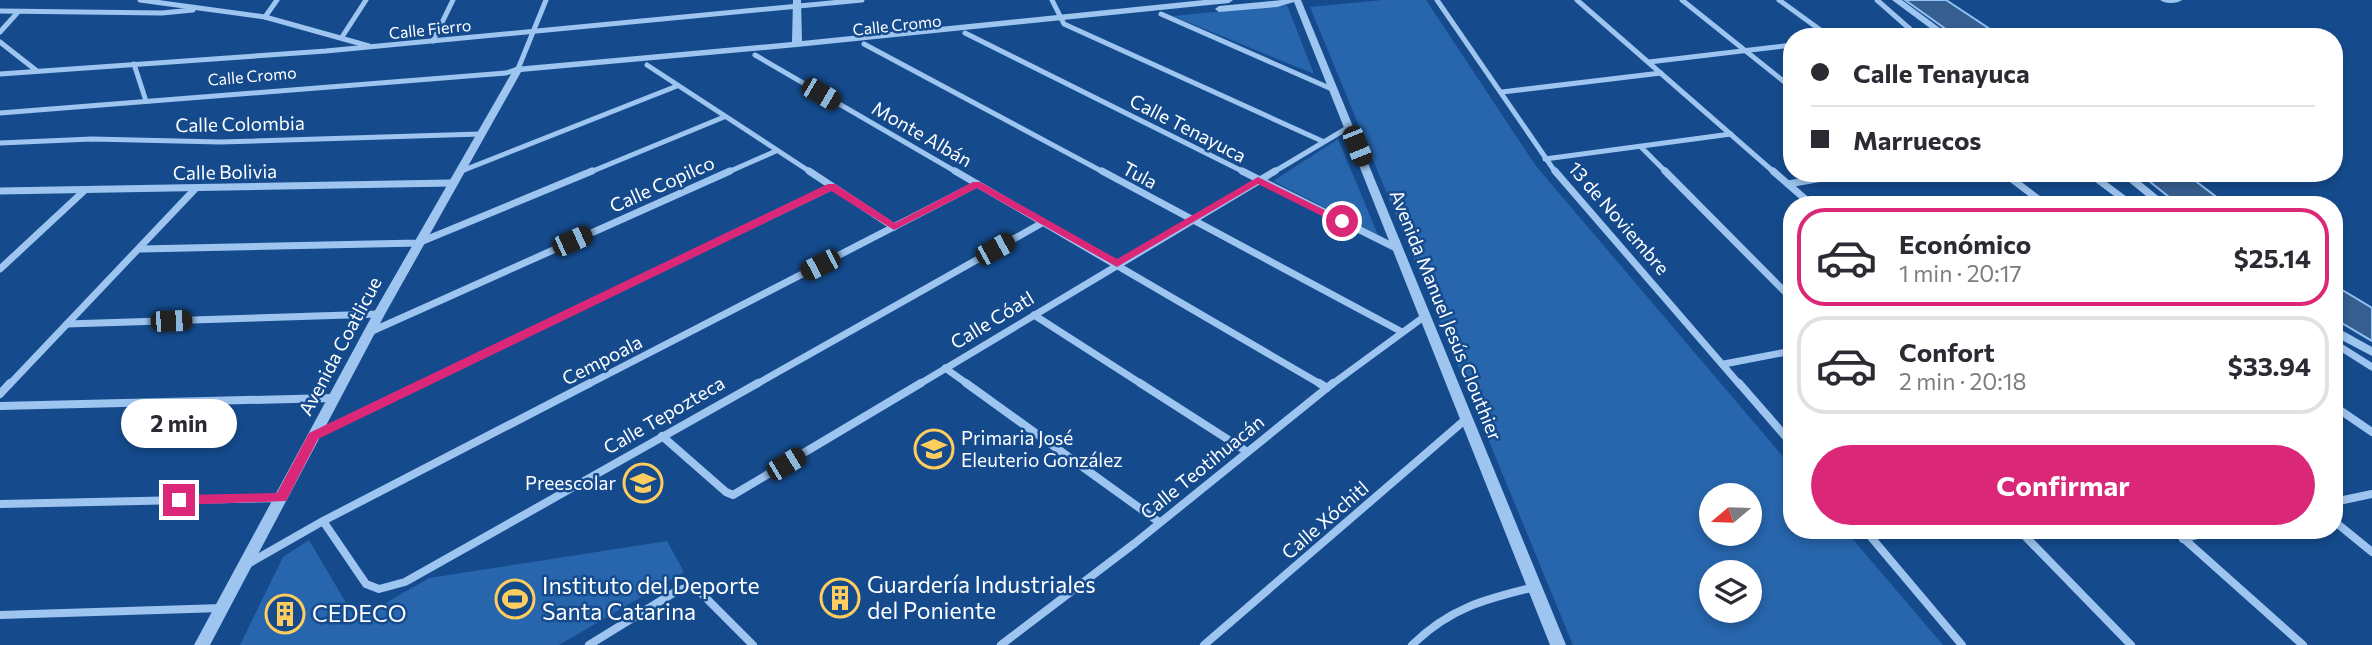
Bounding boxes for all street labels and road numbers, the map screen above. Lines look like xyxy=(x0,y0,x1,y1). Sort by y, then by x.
street label: Calle Cromo xyxy=(852,10,942,39)
street label: Calle Fierro xyxy=(388,15,472,42)
street label: Calle Cromo xyxy=(207,62,297,89)
street label: Calle Tenayuca xyxy=(1126,88,1250,167)
street label: Monte Albán xyxy=(868,96,976,171)
street label: Calle Colombia xyxy=(175,111,305,136)
street label: Calle Copilco xyxy=(606,150,718,217)
street label: Tula xyxy=(1119,156,1162,193)
street label: 13 de Noviembre xyxy=(1564,156,1675,279)
street label: Calle Bolivia xyxy=(173,159,277,184)
street label: Avenida Manuel Jesús Clouthier xyxy=(1386,186,1507,444)
street label: Avenida Coatlicue xyxy=(293,272,386,419)
street label: Calle Cóatl xyxy=(946,286,1038,353)
street label: Cempoala xyxy=(558,330,646,390)
street label: Calle Tepozteca xyxy=(599,371,728,459)
street label: Calle Teotihuacán xyxy=(1135,410,1268,524)
street label: Calle Xóchitl xyxy=(1277,476,1373,564)

